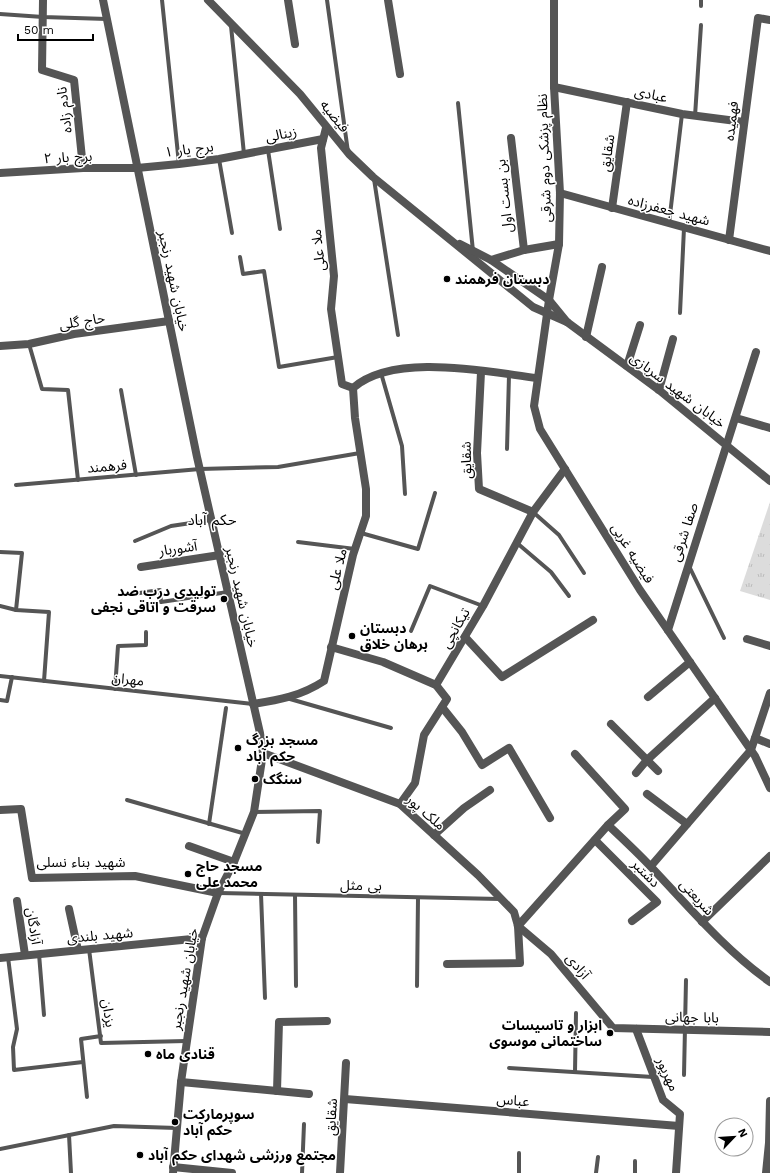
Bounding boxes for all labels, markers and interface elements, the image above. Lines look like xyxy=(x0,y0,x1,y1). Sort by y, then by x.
scale bar xyxy=(18,16,93,42)
text: 50 m xyxy=(24,23,54,37)
street label: عبادی xyxy=(633,83,669,106)
street label: نادم زاده xyxy=(53,85,78,134)
street label: نظام پزشکی دوم شرقی xyxy=(534,93,557,223)
street label: فیضیه xyxy=(317,97,353,135)
street label: فهمیده xyxy=(721,100,742,142)
street label: زینالی xyxy=(264,123,298,146)
street label: شقایق xyxy=(596,133,620,173)
street label: برج یار ۱ xyxy=(164,138,215,163)
street label: برج بار ۲ xyxy=(43,148,93,169)
street label: بن بست اول xyxy=(492,158,517,234)
street label: شهید جعفرزاده xyxy=(626,191,712,230)
street label: خیابان شهید رنجبر xyxy=(154,228,193,333)
street label: ملا علی xyxy=(308,228,329,272)
place label: دبستان فرهمند xyxy=(455,271,549,288)
marker: دبستان فرهمند xyxy=(442,274,452,284)
street label: حاج گلی xyxy=(58,309,107,335)
street label: خیابان شهید سربازی xyxy=(627,349,729,432)
street label: شقایق xyxy=(458,441,476,479)
street label: فرهمند xyxy=(87,456,128,477)
street label: صفا شرقی xyxy=(667,500,702,564)
district label: حکم آباد xyxy=(187,511,237,531)
street label: فیضیه غربی xyxy=(607,520,658,587)
street label: آشوربار xyxy=(157,537,199,560)
street label: خیابان شهید رنجبر xyxy=(221,544,261,649)
street label: ملا علی xyxy=(324,547,351,592)
place label: تولیدی درب ضد سرقت و اتاقی نجفی xyxy=(91,583,216,616)
marker: تولیدی درب ضد سرقت و اتاقی نجفی xyxy=(219,594,229,604)
street label: تیکانچی xyxy=(437,605,475,652)
place label: دبستان برهان خلاق xyxy=(360,620,428,653)
marker: دبستان برهان خلاق xyxy=(347,631,357,641)
street label: مهران xyxy=(111,669,145,690)
place label: مسجد بزرگ حکم آباد xyxy=(246,732,318,767)
marker: مسجد بزرگ حکم آباد xyxy=(233,743,243,753)
place label: سنگک xyxy=(263,771,302,787)
marker: سنگک xyxy=(250,774,260,784)
street label: ملک پور xyxy=(401,790,449,835)
street label: شهید بناء نسلی xyxy=(37,854,125,871)
street label: دشتبر xyxy=(627,855,664,891)
place label: مسجد حاج محمد علی xyxy=(196,858,262,890)
marker: مسجد حاج محمد علی xyxy=(183,869,193,879)
street label: شریعتی xyxy=(676,876,718,919)
street label: بی مثل xyxy=(340,877,382,894)
street label: آزادگان xyxy=(22,906,45,947)
street label: شهید بلندی xyxy=(66,924,134,947)
street label: خیابان شهید رنجبر xyxy=(167,927,202,1032)
street label: آزادی xyxy=(562,950,594,983)
street label: یزدان xyxy=(98,998,119,1029)
street label: بابا جهانی xyxy=(665,1009,719,1026)
place label: ابزار و تاسیسات ساختمانی موسوی xyxy=(489,1017,602,1049)
marker: ابزار و تاسیسات ساختمانی موسوی xyxy=(605,1028,615,1038)
place label: قنادی ماه xyxy=(156,1046,215,1062)
marker: قنادی ماه xyxy=(143,1049,153,1059)
street label: مهرپور xyxy=(651,1054,683,1094)
street label: عباس xyxy=(496,1091,530,1110)
street label: شقایق xyxy=(322,1098,342,1136)
place label: سوپرمارکت حکم آباد xyxy=(183,1106,255,1141)
marker: سوپرمارکت حکم آباد xyxy=(170,1117,180,1127)
north arrow xyxy=(714,1117,754,1157)
text: N xyxy=(735,1127,750,1139)
place label: مجتمع ورزشی شهدای حکم آباد xyxy=(148,1147,336,1166)
marker: مجتمع ورزشی شهدای حکم آباد xyxy=(135,1150,145,1160)

